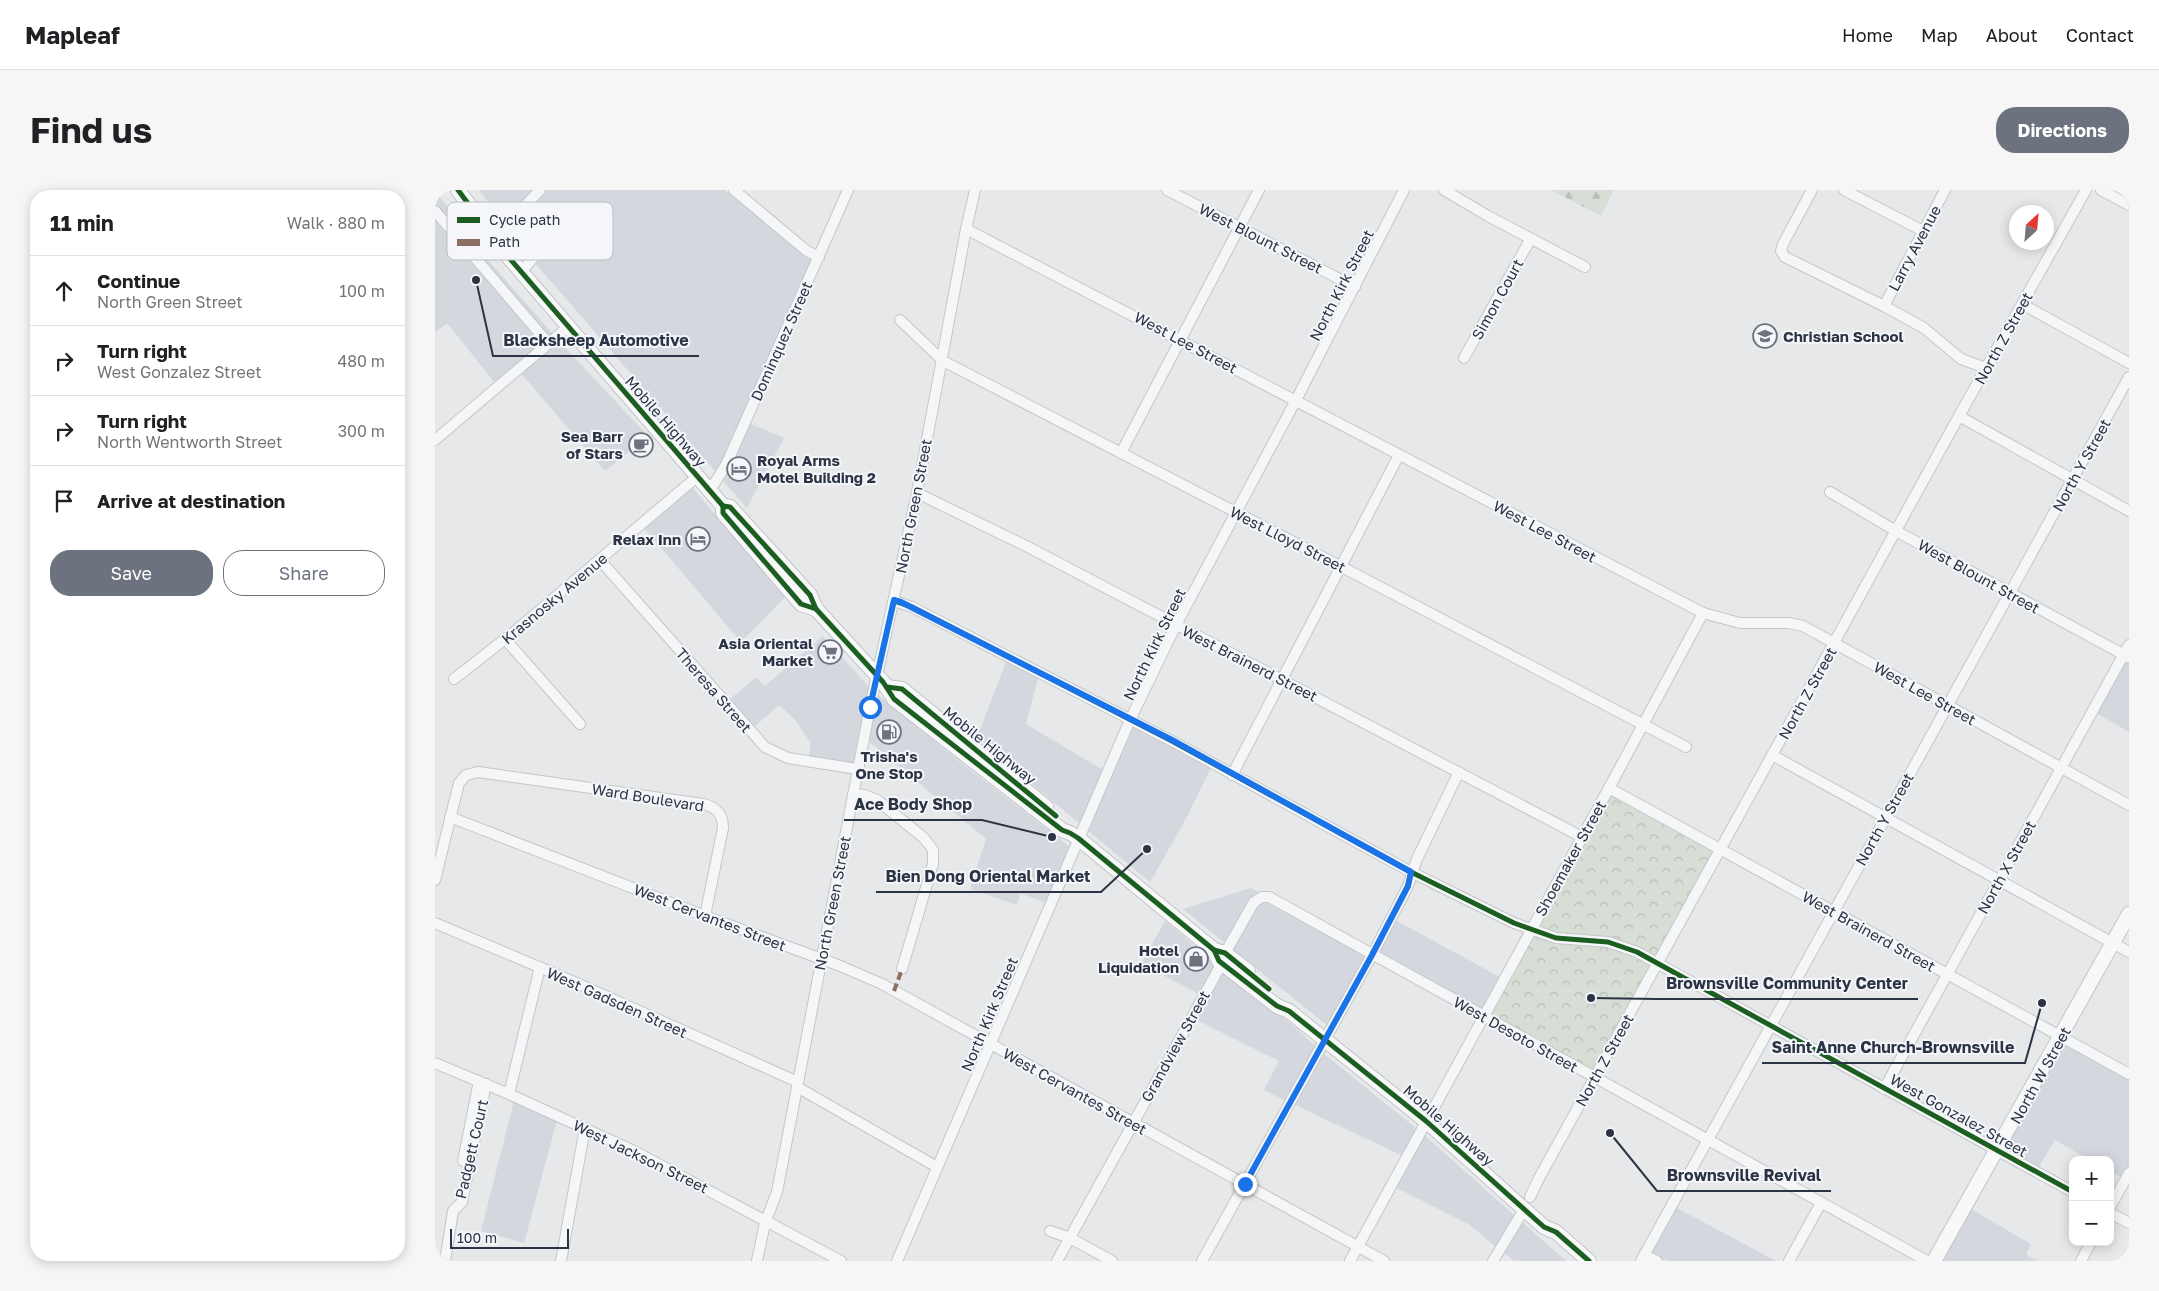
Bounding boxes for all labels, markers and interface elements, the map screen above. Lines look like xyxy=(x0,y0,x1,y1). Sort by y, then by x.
text: Mapleaf xyxy=(25,20,120,49)
text: Home xyxy=(1842,24,1893,46)
text: Map xyxy=(1921,24,1958,46)
text: About xyxy=(1986,24,2038,46)
text: Contact xyxy=(2066,24,2134,46)
button: Directions xyxy=(1996,107,2129,153)
text: Find us xyxy=(30,109,152,151)
street label: West Blount Street xyxy=(1196,199,1326,277)
legend xyxy=(447,202,613,260)
street label: Larry Avenue xyxy=(1884,202,1944,294)
north arrow xyxy=(2009,205,2054,250)
text: 11 min xyxy=(50,210,114,236)
text: Cycle path xyxy=(489,211,560,228)
text: Walk · 880 m xyxy=(287,213,385,233)
street label: North Kirk Street xyxy=(1305,226,1377,344)
text: Path xyxy=(489,233,520,250)
street label: Simon Court xyxy=(1467,256,1527,342)
text: Continue xyxy=(97,269,180,292)
icon: ahead xyxy=(50,277,78,305)
street label: Dominquez Street xyxy=(747,278,815,404)
text: 100 m xyxy=(339,281,385,301)
street label: North Z Street xyxy=(1970,289,2036,387)
text: North Green Street xyxy=(97,292,243,312)
street label: West Lee Street xyxy=(1131,307,1241,377)
school or university icon: Christian School xyxy=(1752,323,1778,349)
callout: Blacksheep Automotive xyxy=(493,325,699,356)
place label: Christian School xyxy=(1783,327,1903,345)
text: Blacksheep Automotive xyxy=(503,330,689,350)
text: Turn right xyxy=(97,339,187,362)
icon: right xyxy=(50,347,78,375)
text: 480 m xyxy=(337,351,385,371)
text: West Gonzalez Street xyxy=(97,362,262,382)
street label: Mobile Highway xyxy=(622,372,711,471)
text: Turn right xyxy=(97,409,187,432)
street label: North Y Street xyxy=(2048,415,2114,515)
icon: right xyxy=(50,417,78,445)
text: 300 m xyxy=(338,421,385,441)
place label: Sea Barr of Stars xyxy=(561,427,623,462)
text: North Wentworth Street xyxy=(97,432,282,452)
cafe icon: Sea Barr of Stars xyxy=(628,432,654,458)
street label: North Green Street xyxy=(891,437,935,575)
place label: Royal Arms Motel Building 2 xyxy=(757,451,876,486)
hotel icon: Royal Arms Motel Building 2 xyxy=(726,456,752,482)
icon: arrive xyxy=(50,487,78,515)
text: Arrive at destination xyxy=(97,489,285,512)
street label: West Lee Street xyxy=(1490,496,1600,566)
street label: West Lloyd Street xyxy=(1227,502,1349,576)
hotel icon: Relax Inn xyxy=(685,526,711,552)
place label: Relax Inn xyxy=(613,530,681,548)
street label: West Blount Street xyxy=(1915,535,2043,617)
street label: Krasnosky Avenue xyxy=(498,548,611,647)
button: Save xyxy=(50,550,213,596)
button: Share xyxy=(223,550,385,596)
street label: North Kirk Street xyxy=(1119,585,1189,703)
street label: West Brainerd Street xyxy=(1179,621,1321,705)
place label: Asia Oriental Market xyxy=(718,634,813,669)
supermarket icon: Asia Oriental Market xyxy=(817,639,843,665)
street label: Theresa Street xyxy=(672,644,756,736)
street label: North Z Street xyxy=(1774,644,1840,742)
street label: West Lee Street xyxy=(1871,657,1979,729)
route start xyxy=(859,696,882,719)
street label: Mobile Highway xyxy=(940,702,1041,788)
fuel station icon: Trisha's One Stop xyxy=(876,719,902,745)
place label: Trisha's One Stop xyxy=(855,747,923,782)
street label: North Y Street xyxy=(1851,769,1917,869)
street label: Ward Boulevard xyxy=(591,779,705,815)
callout: Ace Body Shop xyxy=(844,789,982,820)
text: Ace Body Shop xyxy=(854,794,972,814)
street label: Shoemaker Street xyxy=(1531,797,1609,919)
street label: North X Street xyxy=(1973,817,2039,917)
street label: North Green Street xyxy=(810,834,854,972)
callout: Bien Dong Oriental Market xyxy=(876,861,1101,892)
text: Bien Dong Oriental Market xyxy=(886,866,1090,886)
street label: West Cervantes Street xyxy=(631,880,789,954)
street label: West Brainerd Street xyxy=(1799,887,1939,975)
place label: Hotel Liquidation xyxy=(1098,941,1179,976)
shop icon: Hotel Liquidation xyxy=(1183,946,1209,972)
street label: North Kirk Street xyxy=(957,954,1021,1074)
street label: West Gadsden Street xyxy=(544,963,690,1041)
callout: Brownsville Community Center xyxy=(1656,968,1918,999)
text: Brownsville Community Center xyxy=(1666,973,1908,993)
street label: Grandview Street xyxy=(1137,987,1213,1105)
street label: West Desoto Street xyxy=(1451,992,1581,1076)
street label: North Z Street xyxy=(1571,1011,1637,1109)
street label: North W Street xyxy=(2006,1023,2074,1127)
callout: Saint Anne Church-Brownsville xyxy=(1762,1032,2025,1063)
text: Saint Anne Church-Brownsville xyxy=(1772,1037,2014,1057)
street label: West Cervantes Street xyxy=(1000,1044,1150,1138)
street label: West Gonzalez Street xyxy=(1887,1070,2031,1160)
street label: Mobile Highway xyxy=(1400,1081,1499,1170)
street label: Padgett Court xyxy=(451,1098,491,1200)
street label: West Jackson Street xyxy=(571,1115,711,1197)
map controls xyxy=(2069,1156,2114,1246)
button: + xyxy=(2069,1156,2114,1201)
callout: Brownsville Revival xyxy=(1657,1160,1831,1191)
text: Brownsville Revival xyxy=(1667,1165,1822,1185)
route end xyxy=(1234,1173,1257,1196)
button: − xyxy=(2069,1201,2114,1246)
scale bar xyxy=(450,1226,569,1249)
text: 100 m xyxy=(457,1229,497,1246)

